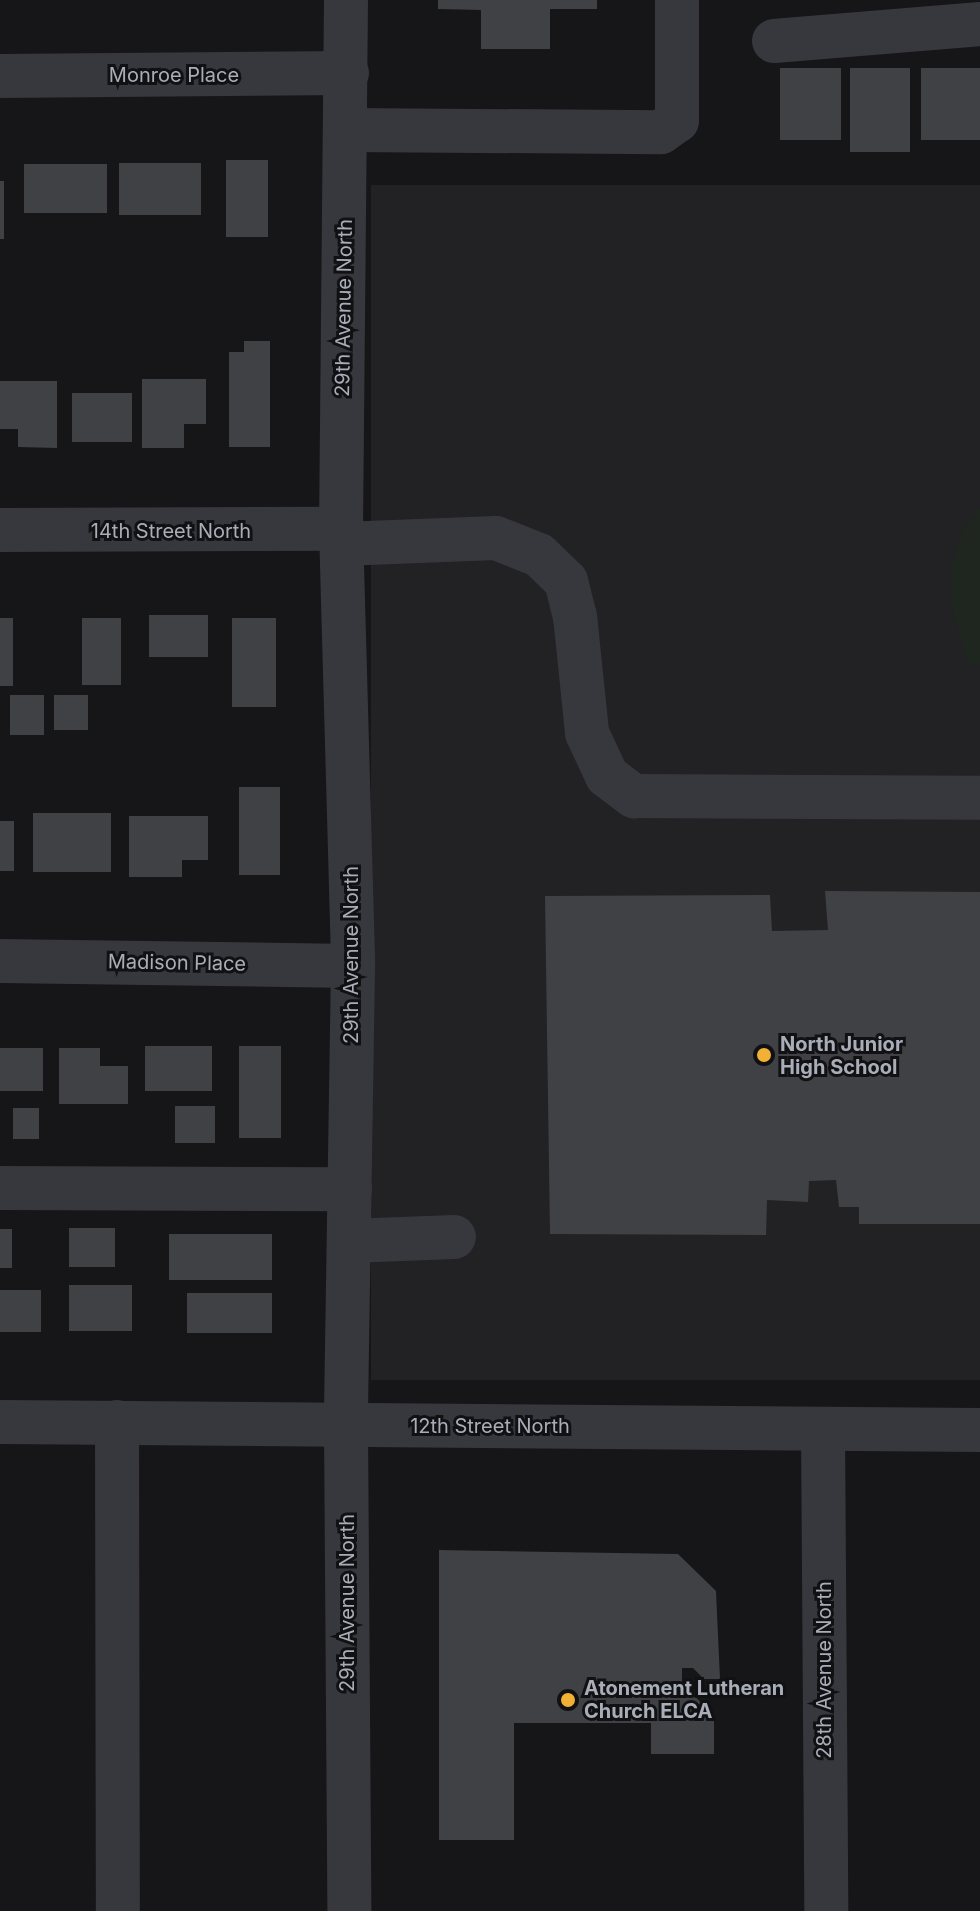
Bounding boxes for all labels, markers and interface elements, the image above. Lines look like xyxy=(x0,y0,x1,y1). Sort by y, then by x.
street label: Monroe Place xyxy=(109,63,239,87)
street label: 29th Avenue North xyxy=(330,219,358,397)
street label: 14th Street North xyxy=(91,519,251,543)
street label: 29th Avenue North xyxy=(339,866,363,1044)
street label: Madison Place xyxy=(108,950,246,976)
place label: North Junior High School xyxy=(780,1032,903,1079)
marker: North Junior High School xyxy=(755,1046,773,1064)
street label: 12th Street North xyxy=(410,1414,570,1438)
street label: 29th Avenue North xyxy=(335,1514,359,1692)
street label: 28th Avenue North xyxy=(812,1581,836,1759)
place label: Atonement Lutheran Church ELCA xyxy=(584,1676,784,1723)
marker: Atonement Lutheran Church ELCA xyxy=(559,1691,577,1709)

